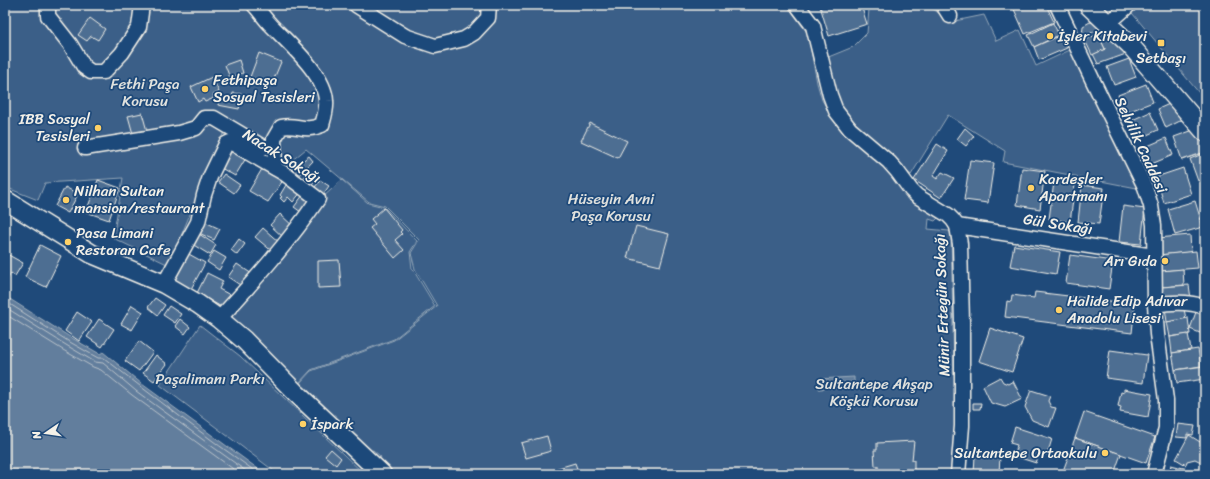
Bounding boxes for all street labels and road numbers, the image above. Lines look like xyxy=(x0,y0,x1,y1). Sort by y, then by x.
street label: Selvilik Caddesi xyxy=(1107,92,1175,199)
street label: Nacak Sokağı xyxy=(237,121,327,191)
street label: Gül Sokağı xyxy=(1021,206,1095,242)
street label: Münir Ertegün Sokağı xyxy=(927,233,957,377)

